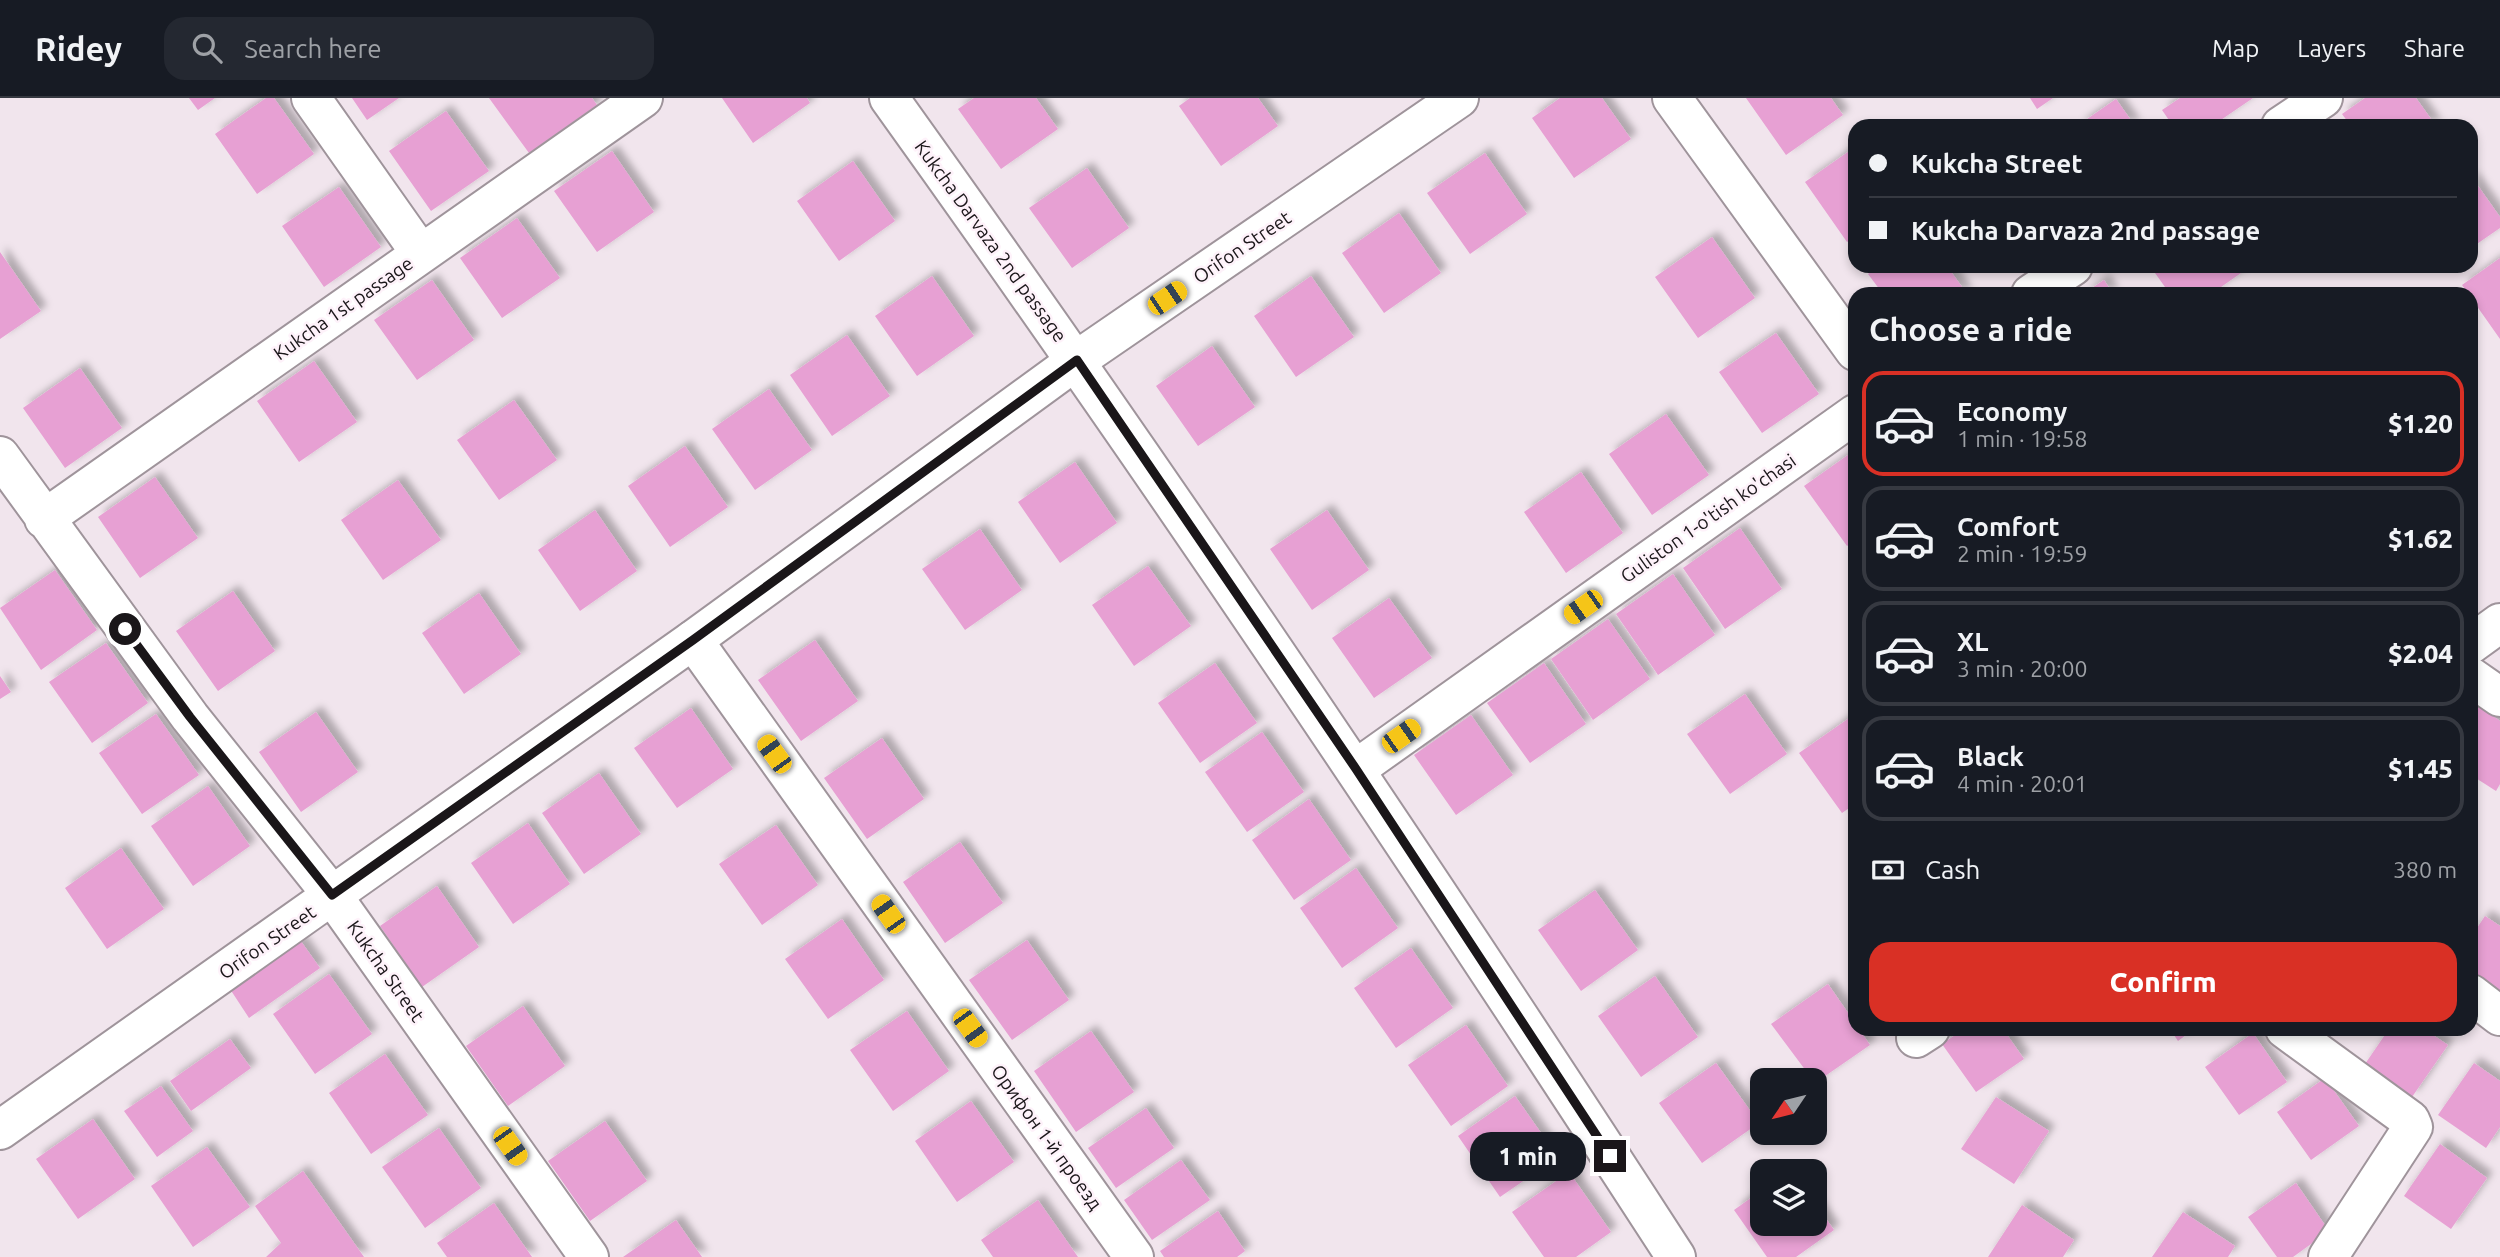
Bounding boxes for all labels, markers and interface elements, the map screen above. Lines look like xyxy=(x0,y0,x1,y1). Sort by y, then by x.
search box xyxy=(164,17,654,80)
icon: search xyxy=(188,29,226,67)
text: Ridey xyxy=(35,30,122,67)
text: Search here xyxy=(244,34,382,63)
text: Map xyxy=(2212,35,2259,62)
text: Layers xyxy=(2297,35,2366,62)
text: Share xyxy=(2404,35,2465,62)
street label: Kukcha Darvaza 2nd passage xyxy=(910,136,1072,346)
text: Kukcha Street xyxy=(1911,149,2082,178)
street label: Orifon Street xyxy=(1189,206,1295,288)
text: Kukcha Darvaza 2nd passage xyxy=(1911,216,2260,245)
street label: Kukcha 1st passage xyxy=(269,252,417,364)
car xyxy=(1144,278,1191,318)
text: Choose a ride xyxy=(1869,311,2072,347)
icon: car xyxy=(1873,392,1936,455)
text: Economy xyxy=(1957,397,2067,426)
text: $1.20 xyxy=(2388,409,2453,438)
text: 1 min · 19:58 xyxy=(1957,426,2088,451)
street label: Guliston 1-o'tish ko'chasi xyxy=(1616,449,1800,587)
icon: car xyxy=(1873,507,1936,570)
text: Comfort xyxy=(1957,512,2060,541)
text: $1.62 xyxy=(2388,524,2453,553)
text: 2 min · 19:59 xyxy=(1957,541,2088,566)
car xyxy=(1560,586,1607,628)
route start xyxy=(109,613,141,645)
icon: car xyxy=(1873,622,1936,685)
text: XL xyxy=(1957,627,1988,656)
text: $2.04 xyxy=(2388,639,2453,668)
text: 3 min · 20:00 xyxy=(1957,656,2088,681)
car xyxy=(1378,715,1425,757)
car xyxy=(754,731,795,777)
icon: car xyxy=(1873,737,1936,800)
text: Black xyxy=(1957,742,2024,771)
text: $1.45 xyxy=(2388,754,2453,783)
text: 4 min · 20:01 xyxy=(1957,771,2088,796)
icon: cash xyxy=(1869,851,1907,889)
text: Cash xyxy=(1925,855,1980,884)
text: 380 m xyxy=(2393,857,2457,882)
car xyxy=(868,891,909,937)
street label: Orifon Street xyxy=(214,900,320,983)
street label: Kukcha Street xyxy=(343,916,429,1026)
button: Confirm xyxy=(1869,942,2457,1022)
car xyxy=(950,1005,991,1051)
street label: Орифон 1-й проезд xyxy=(987,1060,1107,1214)
north arrow xyxy=(1750,1068,1827,1144)
map controls xyxy=(1750,1068,1827,1236)
car xyxy=(490,1123,531,1169)
callout: 1 min xyxy=(1470,1132,1586,1180)
route end xyxy=(1594,1140,1626,1172)
text: 1 min xyxy=(1499,1144,1557,1169)
button: layers xyxy=(1750,1159,1827,1236)

